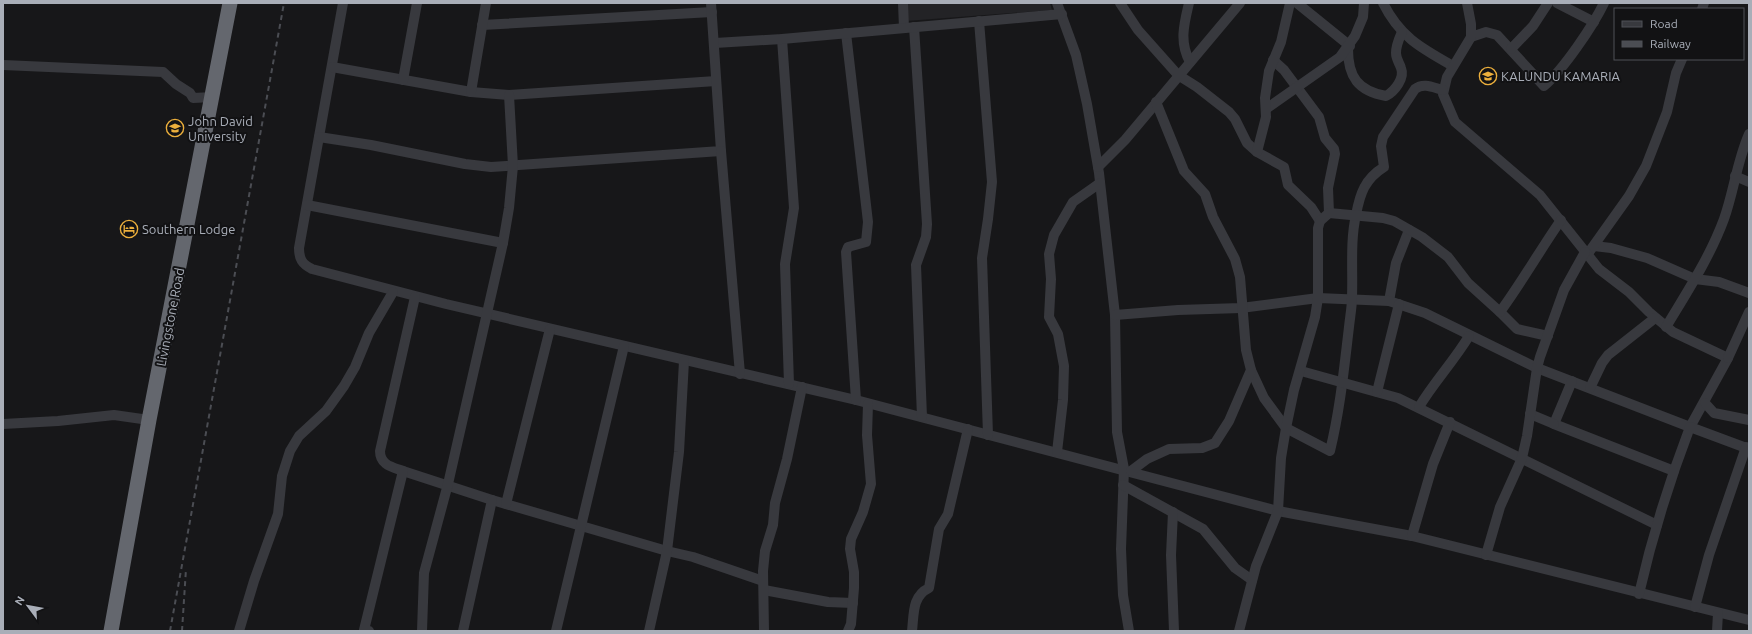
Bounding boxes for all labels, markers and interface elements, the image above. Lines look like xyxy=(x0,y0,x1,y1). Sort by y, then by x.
legend xyxy=(1614,8,1744,60)
text: Road xyxy=(1650,17,1678,30)
text: Railway xyxy=(1650,37,1691,50)
school or university icon: KALUNDU KAMARIA xyxy=(1478,66,1498,86)
place label: KALUNDU KAMARIA xyxy=(1501,69,1621,83)
place label: John David University xyxy=(188,114,253,143)
school or university icon: John David University xyxy=(165,118,185,138)
hotel icon: Southern Lodge xyxy=(119,219,139,239)
place label: Southern Lodge xyxy=(142,222,235,236)
street label: Livingstone Road xyxy=(154,267,186,367)
north arrow xyxy=(8,586,48,626)
text: N xyxy=(12,594,27,607)

